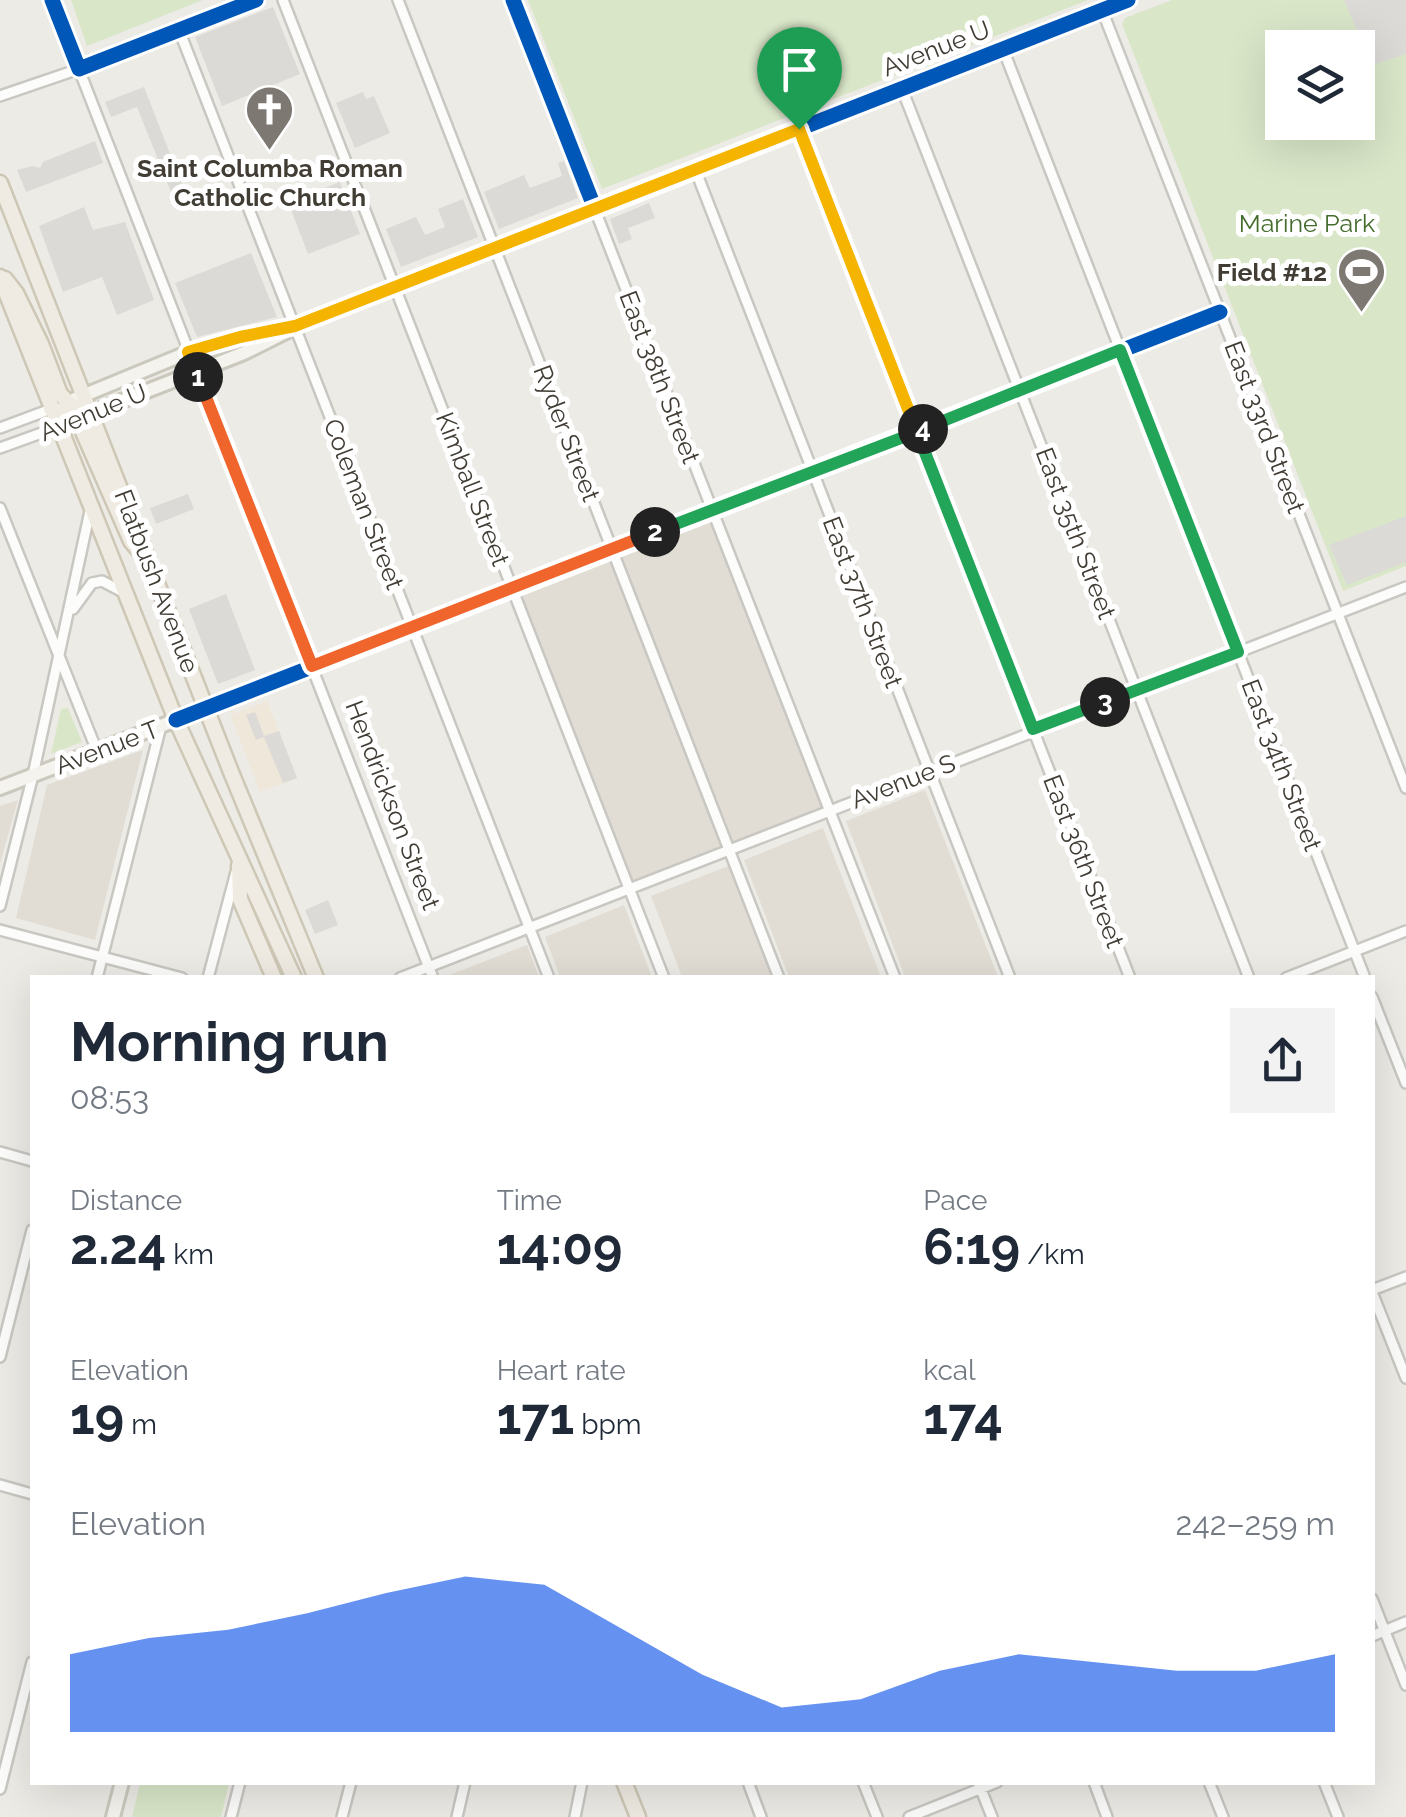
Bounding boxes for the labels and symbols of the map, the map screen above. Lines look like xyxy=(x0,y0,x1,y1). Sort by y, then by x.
street label: Avenue U xyxy=(878,14,994,82)
pin xyxy=(757,27,842,130)
church icon: Saint Columba Roman Catholic Church xyxy=(244,84,296,152)
place label: Saint Columba Roman Catholic Church xyxy=(137,153,403,212)
park label: Marine Park xyxy=(1239,208,1376,238)
sports icon: Field #12 xyxy=(1336,246,1388,314)
place label: Field #12 xyxy=(1217,257,1327,287)
street label: East 38th Street xyxy=(613,286,707,468)
street label: East 33rd Street xyxy=(1218,337,1312,518)
pin: 1 xyxy=(173,352,223,402)
street label: Ryder Street xyxy=(527,361,607,506)
street label: Avenue U xyxy=(35,377,151,447)
pin: 4 xyxy=(898,404,948,454)
street label: Kimball Street xyxy=(430,408,516,571)
street label: Coleman Street xyxy=(318,414,411,594)
street label: East 35th Street xyxy=(1030,443,1123,624)
street label: Flatbush Avenue xyxy=(108,485,206,677)
pin: 2 xyxy=(630,507,680,557)
street label: East 37th Street xyxy=(817,512,910,692)
street label: East 34th Street xyxy=(1236,675,1329,856)
pin: 3 xyxy=(1080,677,1130,727)
street label: Hendrickson Street xyxy=(339,696,447,914)
street label: Avenue T xyxy=(51,714,163,780)
street label: Avenue S xyxy=(847,747,959,815)
street label: East 36th Street xyxy=(1037,770,1131,952)

